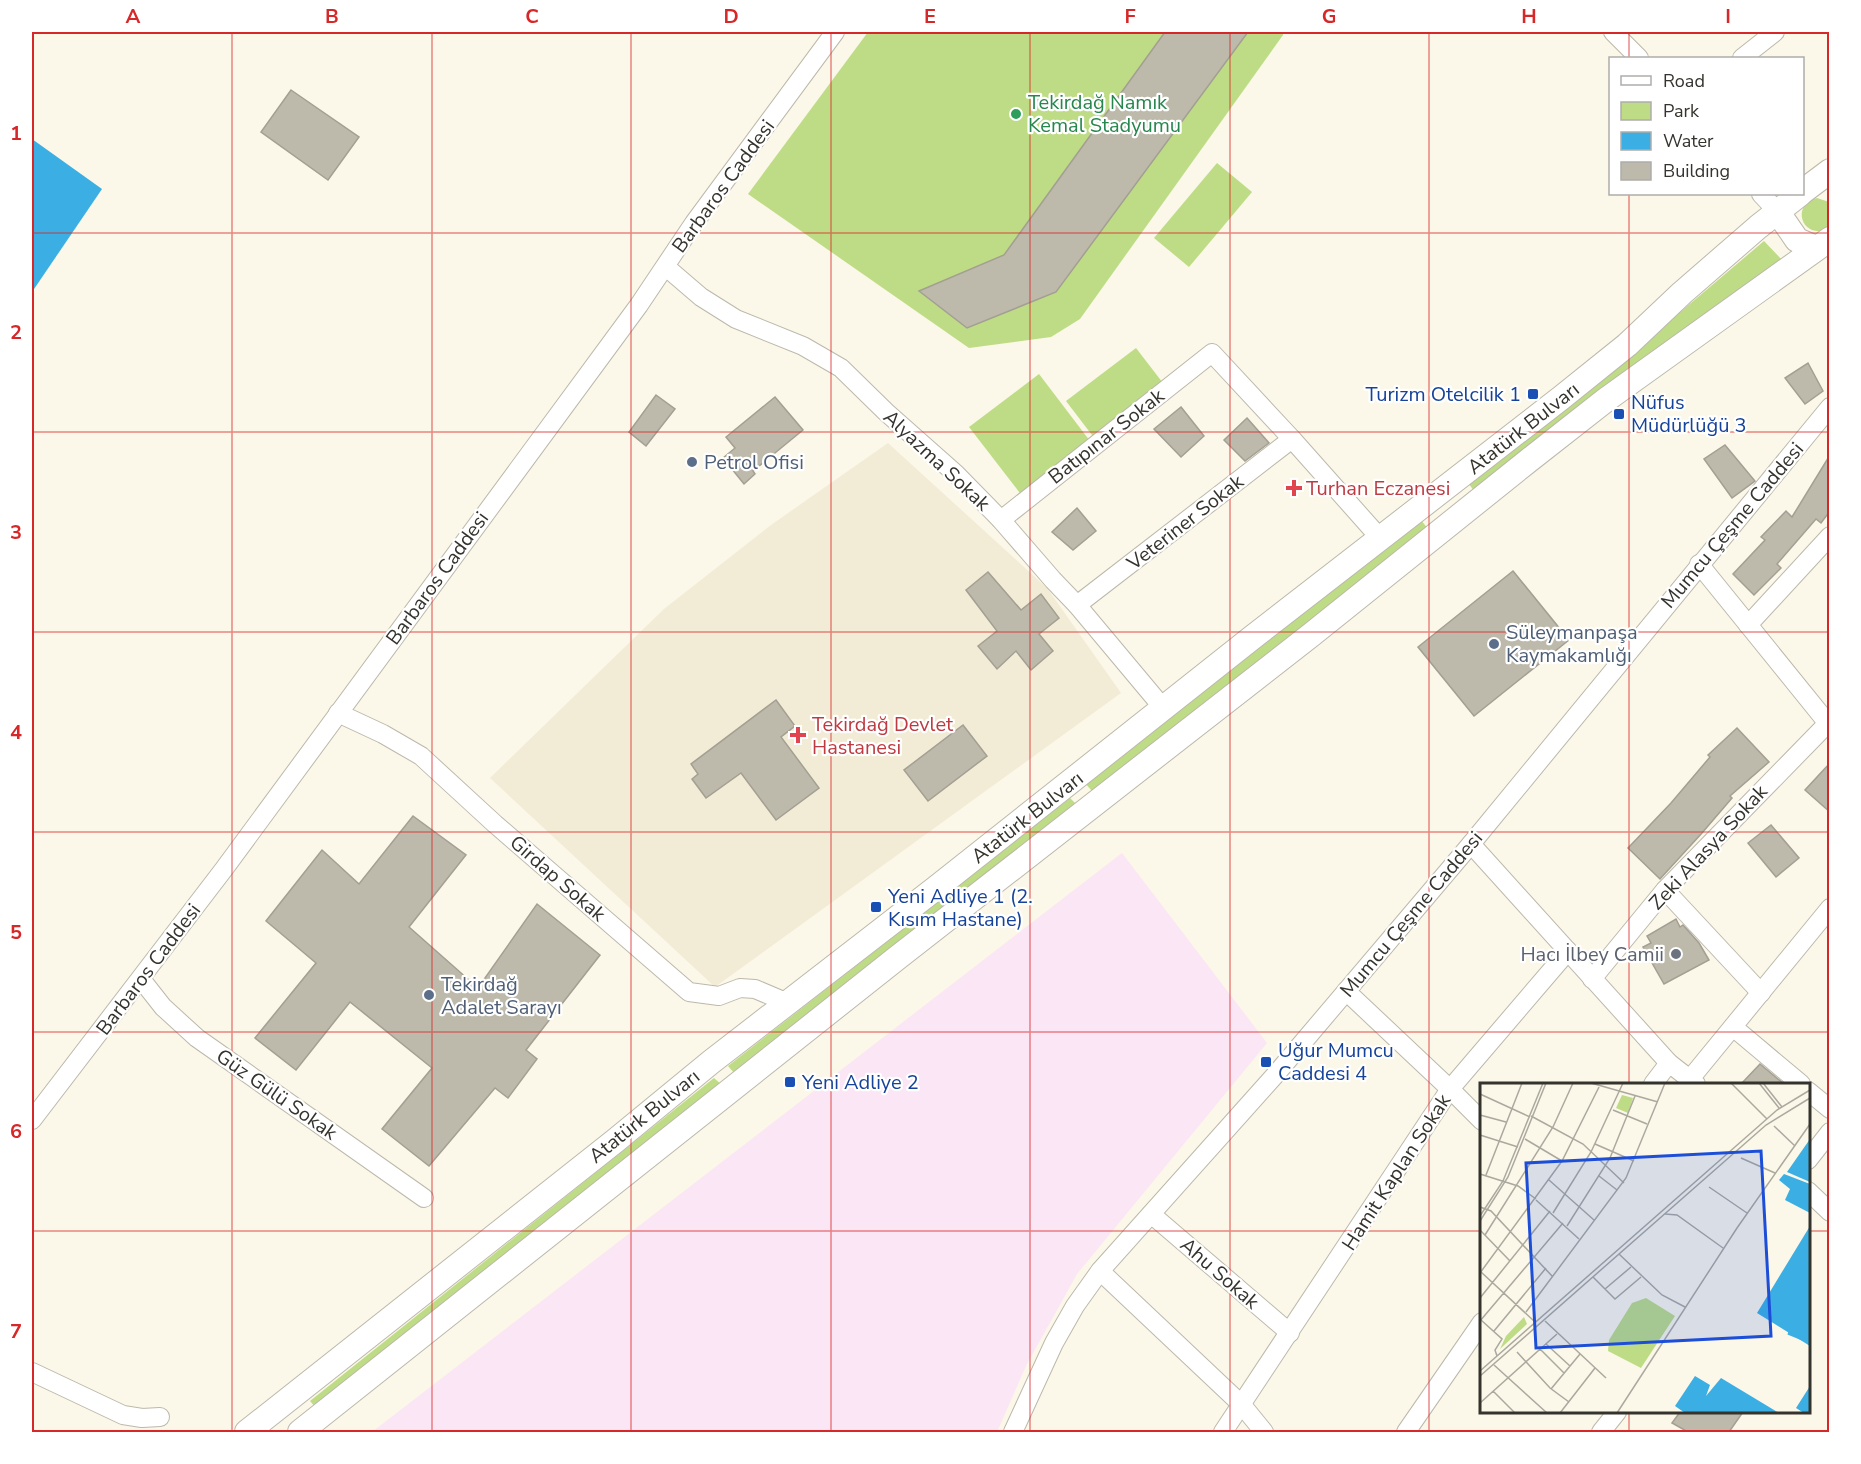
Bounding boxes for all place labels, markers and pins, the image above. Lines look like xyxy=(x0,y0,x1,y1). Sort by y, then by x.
place label: Tekirdağ Namık Kemal Stadyumu xyxy=(1028,89,1181,139)
marker: Tekirdağ Namık Kemal Stadyumu xyxy=(1009,107,1023,121)
place label: Turizm Otelcilik 1 xyxy=(1366,381,1521,408)
marker: Turizm Otelcilik 1 xyxy=(1526,387,1540,401)
place label: Nüfus Müdürlüğü 3 xyxy=(1631,389,1747,439)
marker: Nüfus Müdürlüğü 3 xyxy=(1612,407,1626,421)
place label: Petrol Ofisi xyxy=(704,449,804,476)
marker: Petrol Ofisi xyxy=(685,455,699,469)
place label: Turhan Eczanesi xyxy=(1306,475,1450,502)
marker: Turhan Eczanesi xyxy=(1287,481,1301,495)
place label: Süleymanpaşa Kaymakamlığı xyxy=(1506,619,1638,669)
marker: Süleymanpaşa Kaymakamlığı xyxy=(1487,637,1501,651)
place label: Tekirdağ Devlet Hastanesi xyxy=(812,711,954,761)
marker: Tekirdağ Devlet Hastanesi xyxy=(789,726,807,744)
place label: Yeni Adliye 1 (2. Kısım Hastane) xyxy=(887,883,1033,933)
marker: Yeni Adliye 1 (2. Kısım Hastane) xyxy=(869,900,883,914)
place label: Hacı İlbey Camii xyxy=(1520,941,1664,968)
marker: Hacı İlbey Camii xyxy=(1669,947,1683,961)
place label: Tekirdağ Adalet Sarayı xyxy=(441,971,562,1021)
marker: Tekirdağ Adalet Sarayı xyxy=(422,988,436,1002)
place label: Uğur Mumcu Caddesi 4 xyxy=(1278,1037,1394,1087)
marker: Uğur Mumcu Caddesi 4 xyxy=(1259,1055,1273,1069)
place label: Yeni Adliye 2 xyxy=(801,1069,919,1096)
marker: Yeni Adliye 2 xyxy=(783,1075,797,1089)

